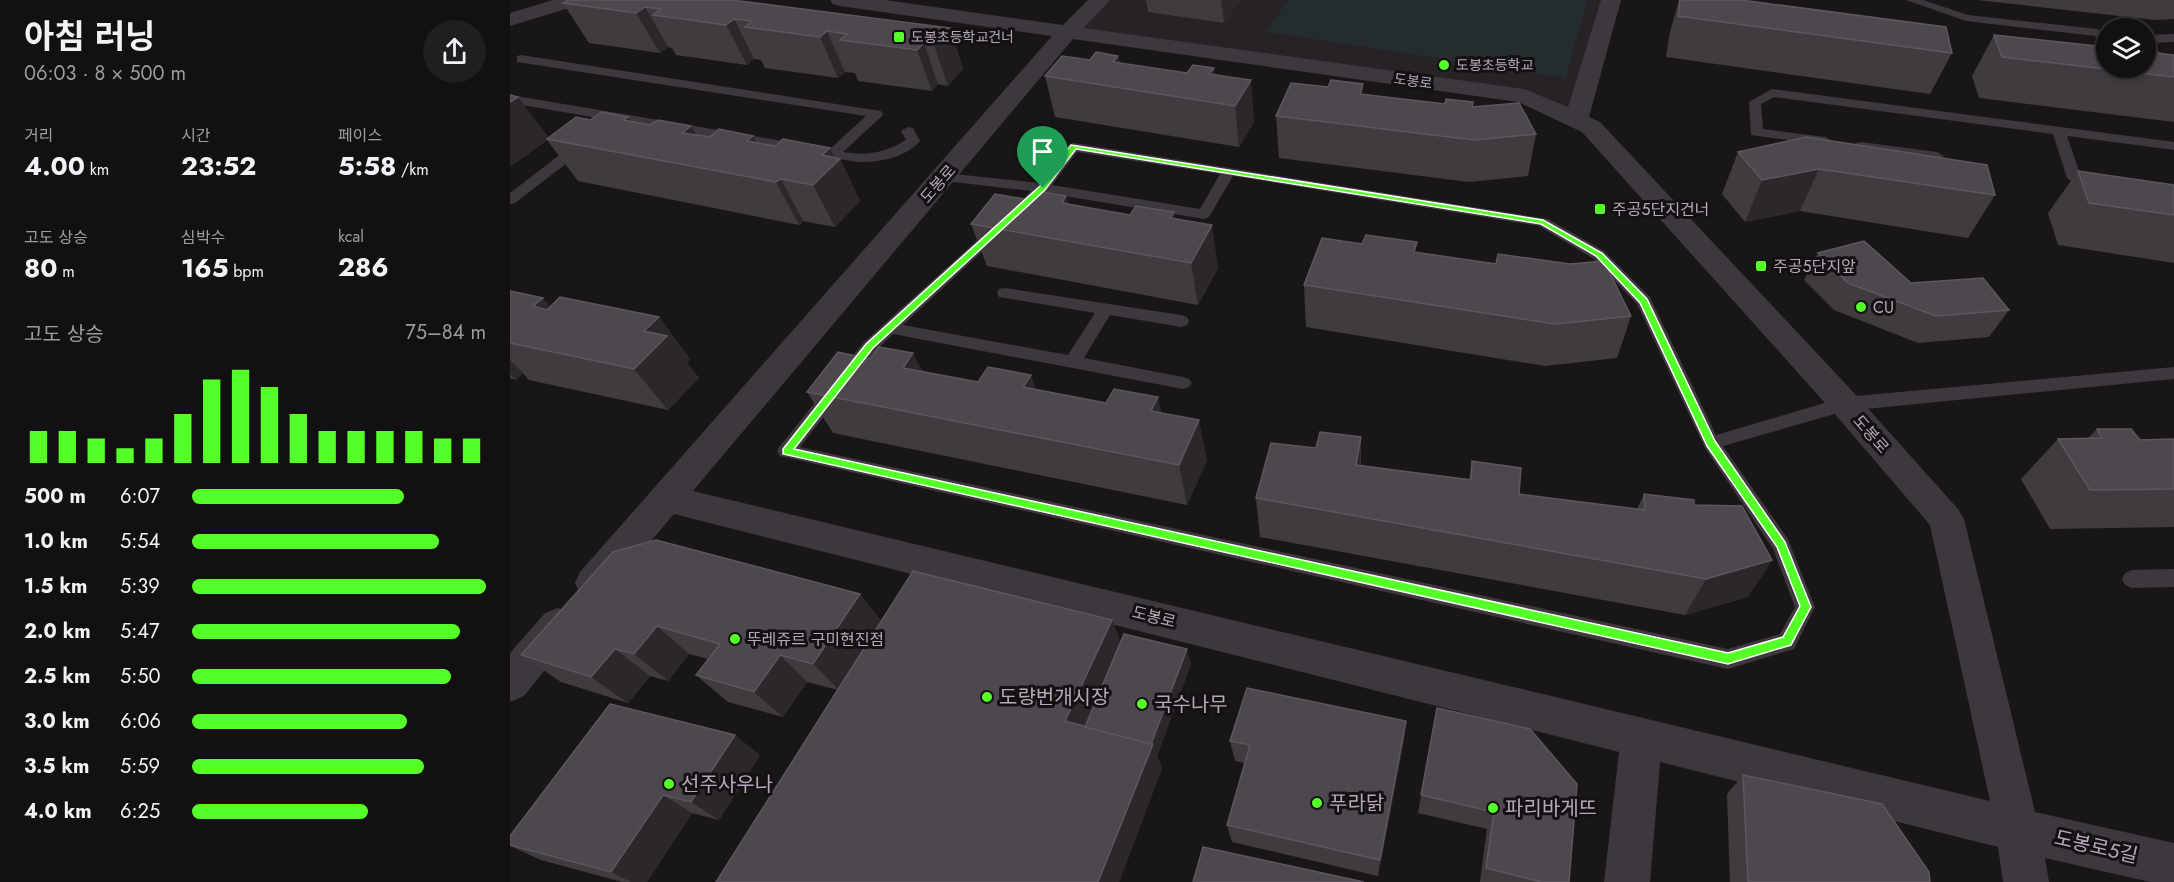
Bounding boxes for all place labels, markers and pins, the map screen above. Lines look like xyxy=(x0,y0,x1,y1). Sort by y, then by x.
place label: 도봉초등학교건너 xyxy=(911,27,1014,47)
marker: 도봉초등학교건너 xyxy=(892,30,906,44)
place label: 도봉초등학교 xyxy=(1456,55,1533,75)
marker: 도봉초등학교 xyxy=(1437,58,1451,72)
pin xyxy=(1017,126,1068,188)
place label: 주공5단지건너 xyxy=(1612,198,1709,221)
marker: 주공5단지건너 xyxy=(1593,202,1607,216)
place label: 주공5단지앞 xyxy=(1773,255,1856,278)
marker: 주공5단지앞 xyxy=(1754,259,1768,273)
place label: CU xyxy=(1873,296,1894,319)
marker: CU xyxy=(1854,300,1868,314)
place label: 뚜레쥬르 구미현진점 xyxy=(747,628,884,651)
marker: 뚜레쥬르 구미현진점 xyxy=(728,632,742,646)
place label: 도량번개시장 xyxy=(999,683,1109,712)
marker: 도량번개시장 xyxy=(980,690,994,704)
place label: 국수나무 xyxy=(1154,690,1228,719)
marker: 국수나무 xyxy=(1135,697,1149,711)
place label: 선주사우나 xyxy=(681,770,773,799)
marker: 선주사우나 xyxy=(662,777,676,791)
place label: 푸라닭 xyxy=(1329,789,1384,818)
place label: 파리바게뜨 xyxy=(1505,794,1597,823)
marker: 푸라닭 xyxy=(1310,796,1324,810)
marker: 파리바게뜨 xyxy=(1486,801,1500,815)

